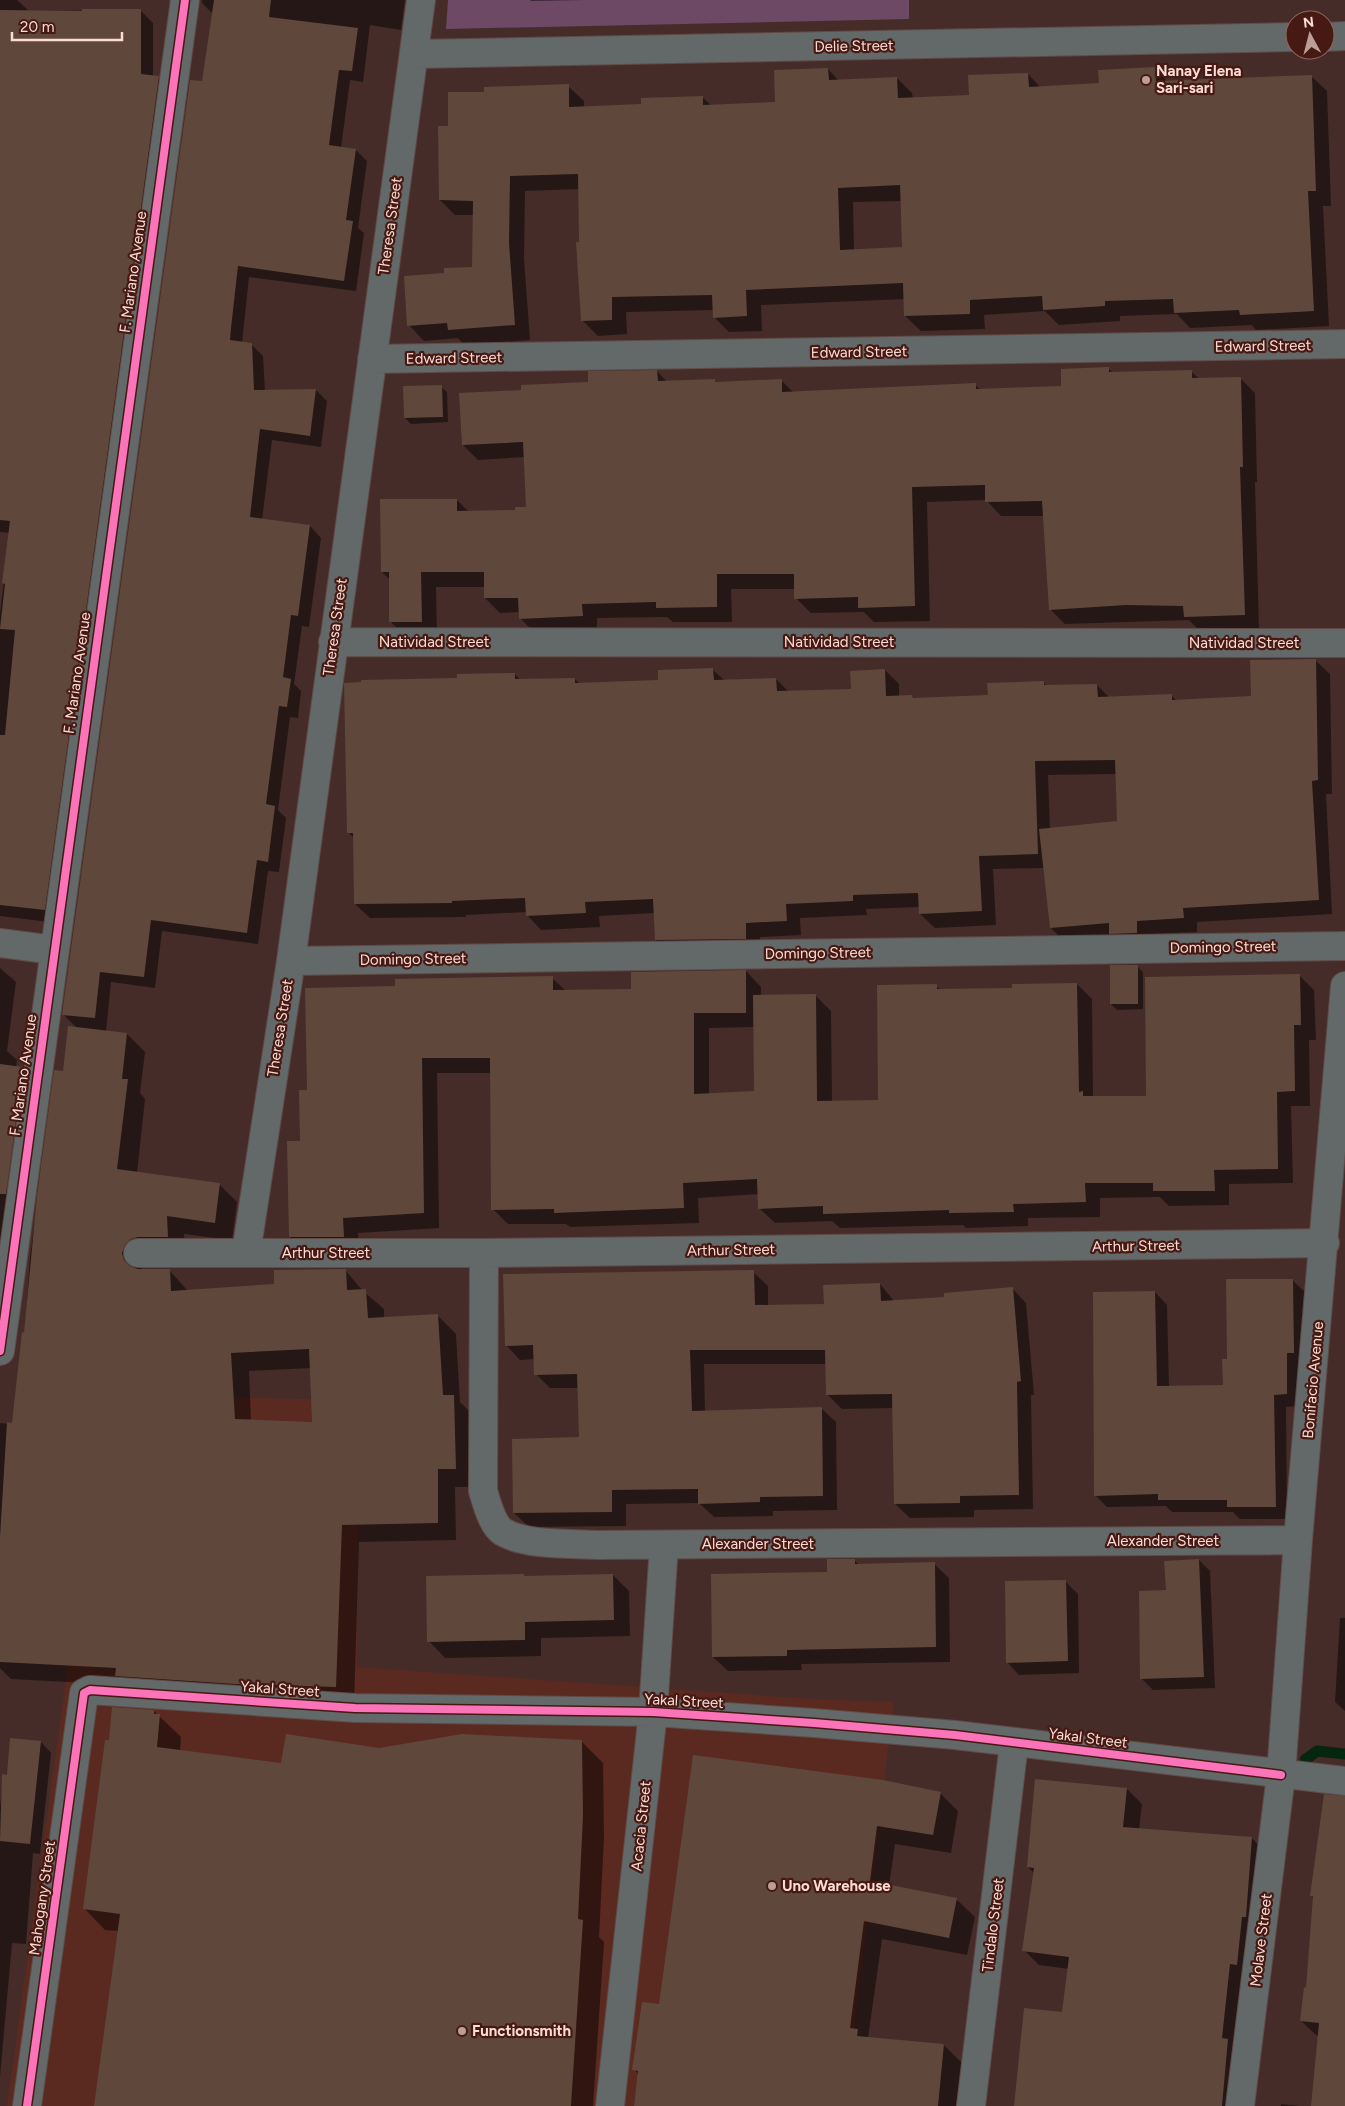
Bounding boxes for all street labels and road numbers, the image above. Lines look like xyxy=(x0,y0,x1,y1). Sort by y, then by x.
street label: Delie Street xyxy=(814,36,894,56)
street label: Theresa Street xyxy=(374,176,406,276)
street label: F. Mariano Avenue xyxy=(116,210,150,334)
street label: Edward Street xyxy=(1215,336,1312,356)
street label: Edward Street xyxy=(811,342,908,362)
street label: Edward Street xyxy=(406,348,503,368)
street label: Theresa Street xyxy=(319,577,351,677)
street label: F. Mariano Avenue xyxy=(60,611,94,735)
street label: Natividad Street xyxy=(379,633,490,651)
street label: Natividad Street xyxy=(784,633,895,651)
street label: Natividad Street xyxy=(1189,634,1300,652)
street label: Domingo Street xyxy=(1169,937,1277,957)
street label: Domingo Street xyxy=(764,943,872,963)
street label: Domingo Street xyxy=(359,949,467,969)
street label: Theresa Street xyxy=(263,978,297,1078)
street label: F. Mariano Avenue xyxy=(6,1013,40,1137)
street label: Arthur Street xyxy=(1092,1236,1181,1256)
street label: Arthur Street xyxy=(687,1240,776,1260)
street label: Arthur Street xyxy=(282,1244,371,1262)
street label: Bonifacio Avenue xyxy=(1299,1321,1327,1439)
street label: Alexander Street xyxy=(1107,1532,1220,1550)
street label: Alexander Street xyxy=(702,1535,815,1553)
street label: Yakal Street xyxy=(240,1677,321,1701)
street label: Yakal Street xyxy=(644,1690,725,1712)
street label: Yakal Street xyxy=(1047,1724,1129,1752)
street label: Acacia Street xyxy=(627,1780,655,1872)
street label: Mahogany Street xyxy=(25,1839,59,1957)
street label: Tindalo Street xyxy=(978,1877,1008,1973)
street label: Molave Street xyxy=(1246,1892,1276,1988)

